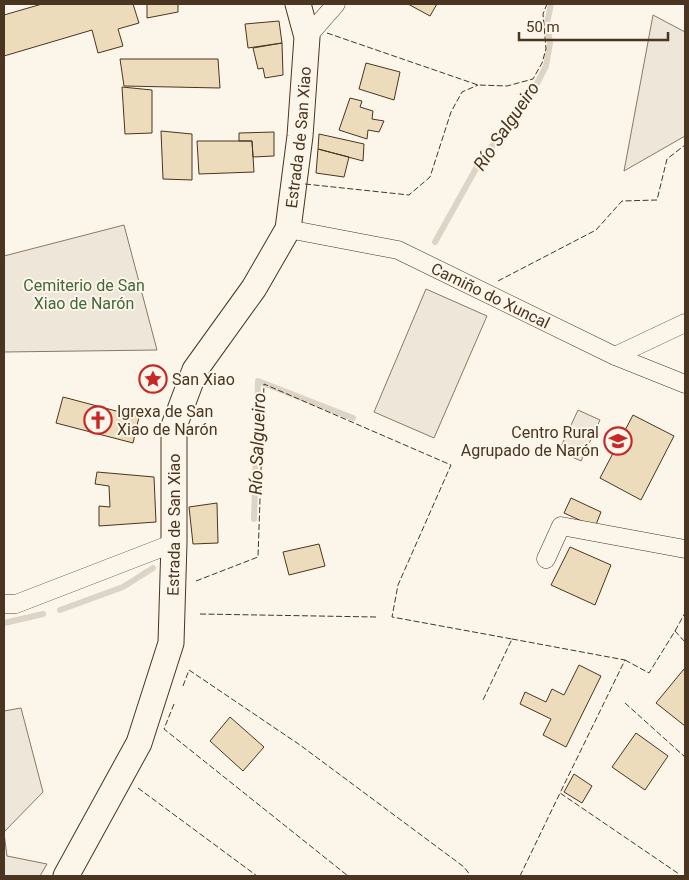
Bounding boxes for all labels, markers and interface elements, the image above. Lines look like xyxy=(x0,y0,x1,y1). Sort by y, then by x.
scale bar xyxy=(519,10,668,42)
text: 50 m xyxy=(526,18,560,36)
street label: Estrada de San Xiao xyxy=(281,66,314,209)
water label: Río Salgueiro xyxy=(469,78,543,174)
street label: Camiño do Xuncal xyxy=(428,258,553,332)
park label: Cemiterio de San Xiao de Narón xyxy=(23,276,145,313)
place icon: San Xiao xyxy=(138,364,168,394)
place label: San Xiao xyxy=(172,370,235,389)
water label: Río Salgueiro xyxy=(245,393,269,495)
place label: Igrexa de San Xiao de Narón xyxy=(117,402,218,439)
church icon: Igrexa de San Xiao de Narón xyxy=(83,405,113,435)
place label: Centro Rural Agrupado de Narón xyxy=(461,423,599,460)
school or university icon: Centro Rural Agrupado de Narón xyxy=(603,426,633,456)
street label: Estrada de San Xiao xyxy=(163,454,184,596)

